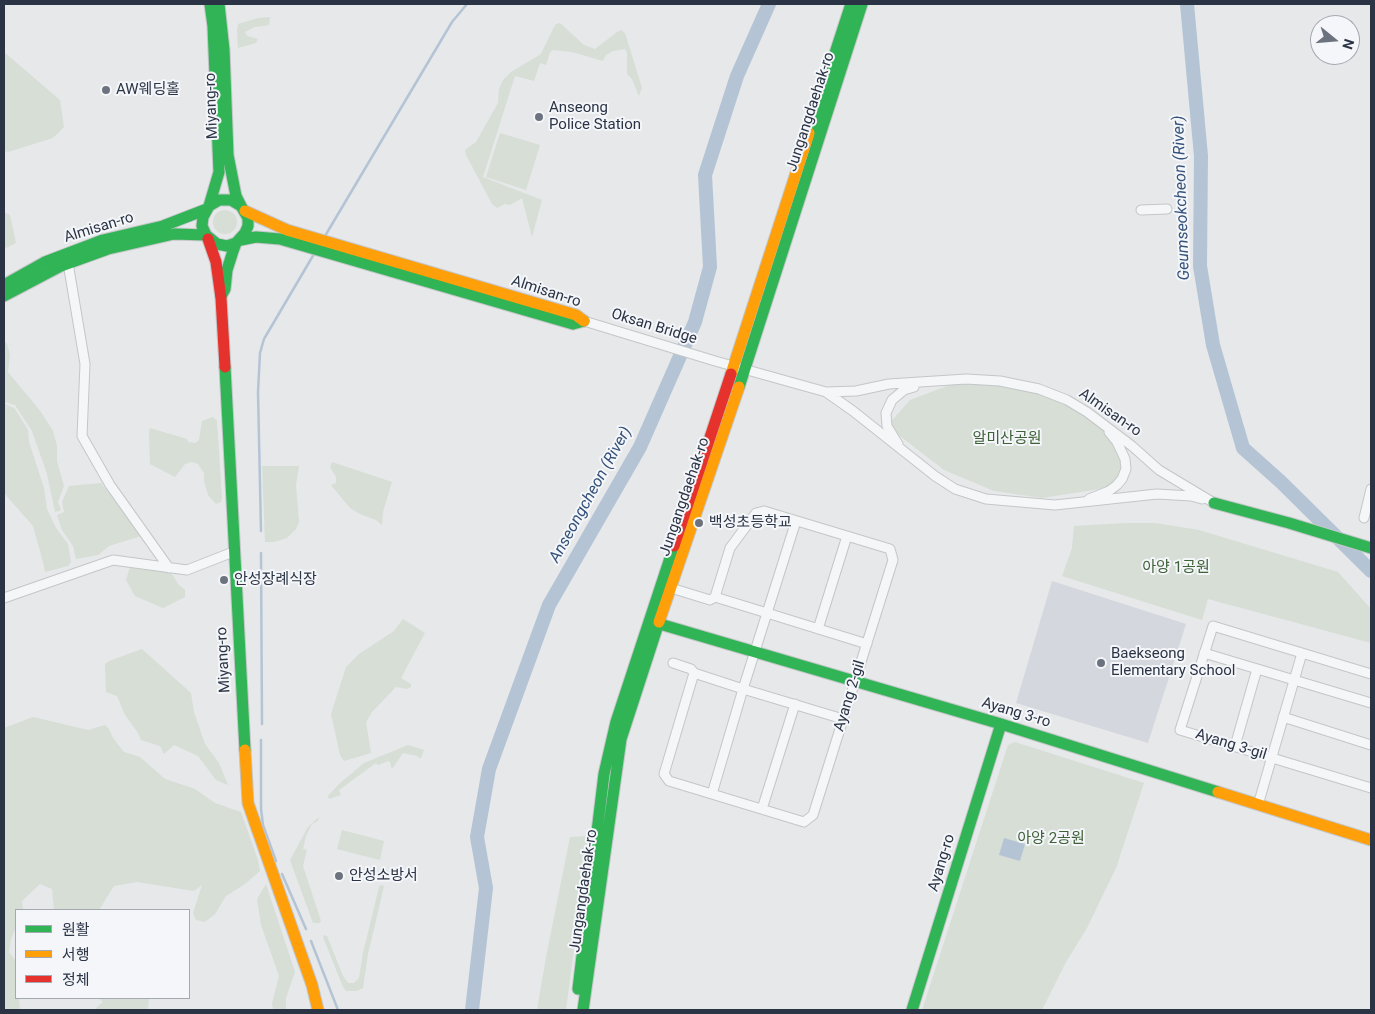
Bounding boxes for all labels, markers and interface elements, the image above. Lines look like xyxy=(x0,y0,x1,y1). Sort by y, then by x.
north arrow xyxy=(1310,15,1360,65)
text: N xyxy=(1339,37,1357,51)
street label: Jungangdaehak-ro xyxy=(783,50,839,174)
street label: Miyang-ro xyxy=(202,73,222,139)
place label: AW웨딩홀 xyxy=(116,81,180,99)
marker: AW웨딩홀 xyxy=(100,84,112,96)
place label: Anseong Police Station xyxy=(549,99,641,134)
marker: Anseong Police Station xyxy=(533,111,545,123)
water label: Geumseokcheon (River) xyxy=(1170,115,1194,281)
street label: Almisan-ro xyxy=(62,209,136,247)
street label: Almisan-ro xyxy=(509,272,583,312)
street label: Oksan Bridge xyxy=(609,305,699,349)
street label: Almisan-ro xyxy=(1075,385,1145,441)
water label: Anseongcheon (River) xyxy=(546,424,636,566)
park label: 알미산공원 xyxy=(973,430,1041,448)
street label: Jungangdaehak-ro xyxy=(656,435,714,559)
place label: 백성초등학교 xyxy=(709,514,792,532)
marker: 백성초등학교 xyxy=(693,517,705,529)
park label: 아양 1공원 xyxy=(1142,559,1210,577)
place label: 안성장례식장 xyxy=(234,571,317,589)
marker: 안성장례식장 xyxy=(218,574,230,586)
street label: Miyang-ro xyxy=(213,626,235,694)
place label: Baekseong Elementary School xyxy=(1111,645,1235,680)
marker: Baekseong Elementary School xyxy=(1095,657,1107,669)
street label: Ayang 2-gil xyxy=(831,658,869,734)
street label: Ayang 3-ro xyxy=(979,694,1053,732)
street label: Ayang 3-gil xyxy=(1193,726,1269,764)
street label: Jungangdaehak-ro xyxy=(566,828,602,954)
park label: 아양 2공원 xyxy=(1017,830,1085,848)
street label: Ayang-ro xyxy=(925,832,959,894)
place label: 안성소방서 xyxy=(349,867,418,885)
marker: 안성소방서 xyxy=(333,870,345,882)
legend xyxy=(15,909,190,999)
text: 원활 xyxy=(62,921,90,939)
text: 서행 xyxy=(62,946,90,964)
text: 정체 xyxy=(62,971,90,989)

